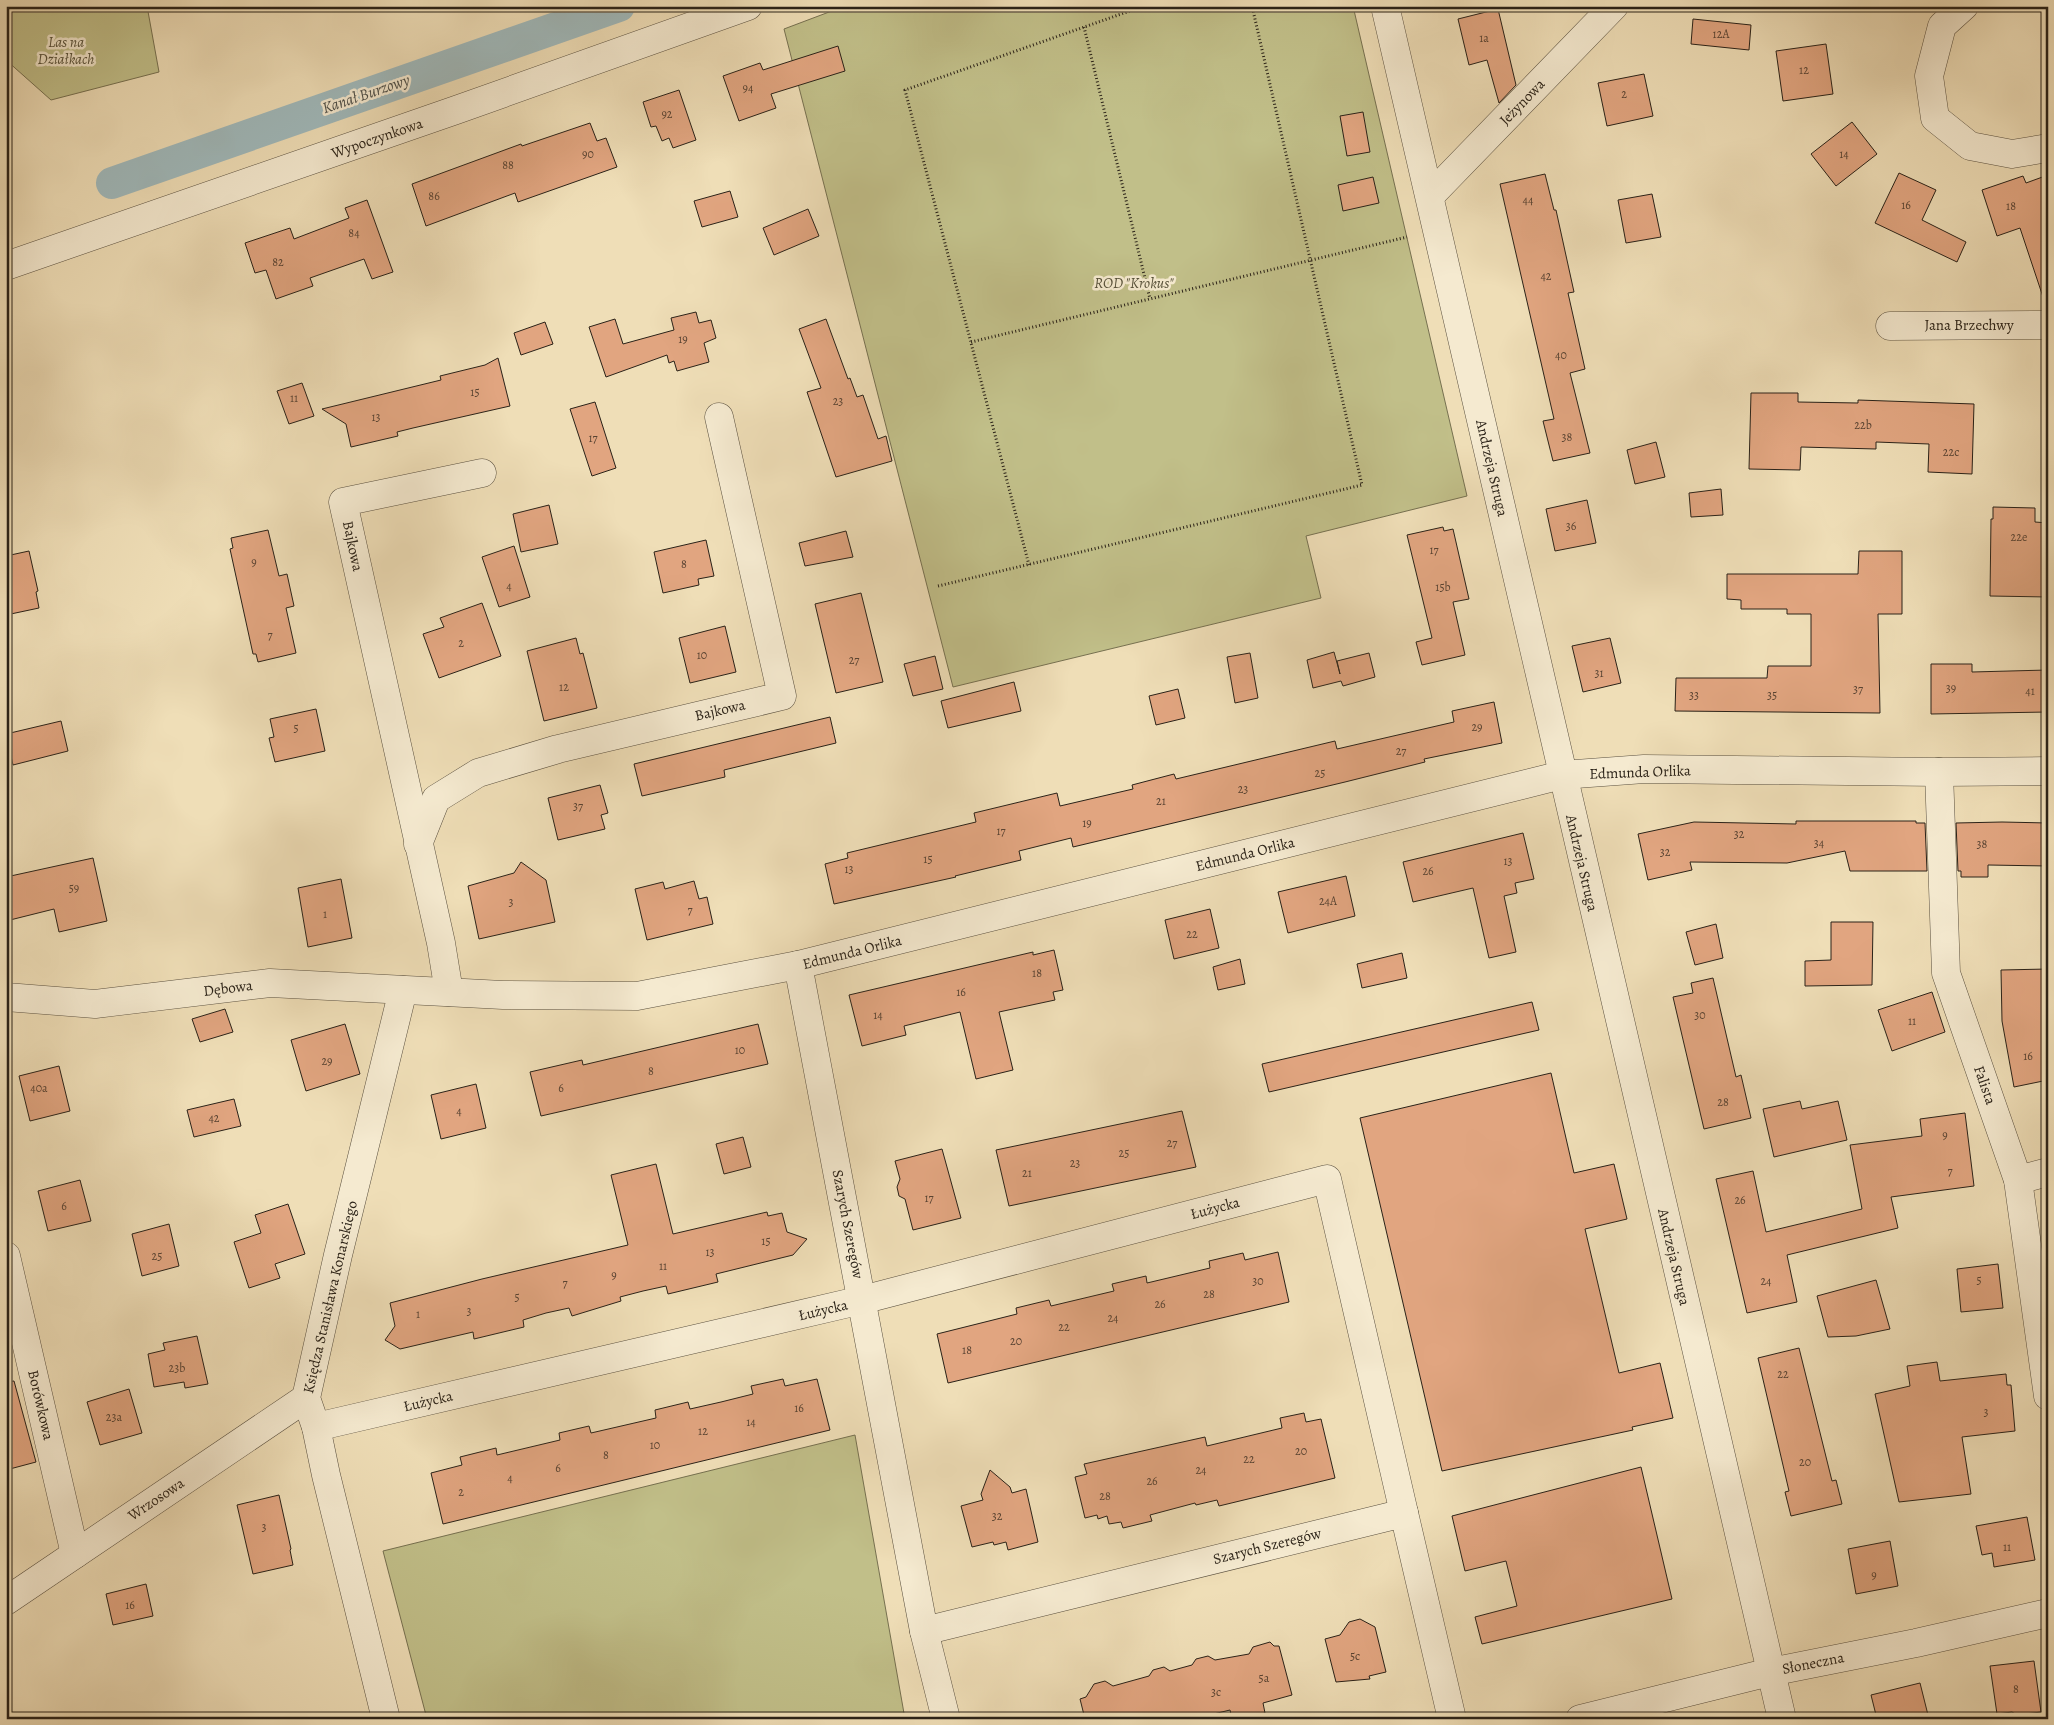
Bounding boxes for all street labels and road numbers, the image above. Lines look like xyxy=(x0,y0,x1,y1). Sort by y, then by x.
street label: Jeżynowa xyxy=(1495,74,1549,130)
street label: Wypoczynkowa xyxy=(328,113,425,163)
street label: Jana Brzechwy xyxy=(1924,315,2014,335)
street label: Andrzeja Struga xyxy=(1471,417,1513,518)
street label: Bajkowa xyxy=(338,519,368,573)
street label: Bajkowa xyxy=(693,694,747,726)
street label: Edmunda Orlika xyxy=(1589,760,1691,784)
street label: Andrzeja Struga xyxy=(1561,812,1603,913)
street label: Edmunda Orlika xyxy=(1193,832,1297,876)
street label: Edmunda Orlika xyxy=(800,930,904,974)
street label: Dębowa xyxy=(202,975,254,1001)
street label: Falista xyxy=(1969,1063,2001,1107)
street label: Szarych Szeregów xyxy=(828,1168,868,1281)
street label: Łużycka xyxy=(1188,1192,1242,1224)
street label: Księdza Stanisława Konarskiego xyxy=(298,1199,362,1395)
street label: Andrzeja Struga xyxy=(1653,1206,1695,1307)
street label: Łużycka xyxy=(796,1295,850,1325)
street label: Borówkowa xyxy=(23,1368,59,1442)
street label: Łużycka xyxy=(401,1386,455,1416)
street label: Wrzosowa xyxy=(123,1473,188,1526)
street label: Szarych Szeregów xyxy=(1211,1523,1324,1569)
street label: Słoneczna xyxy=(1780,1647,1846,1679)

